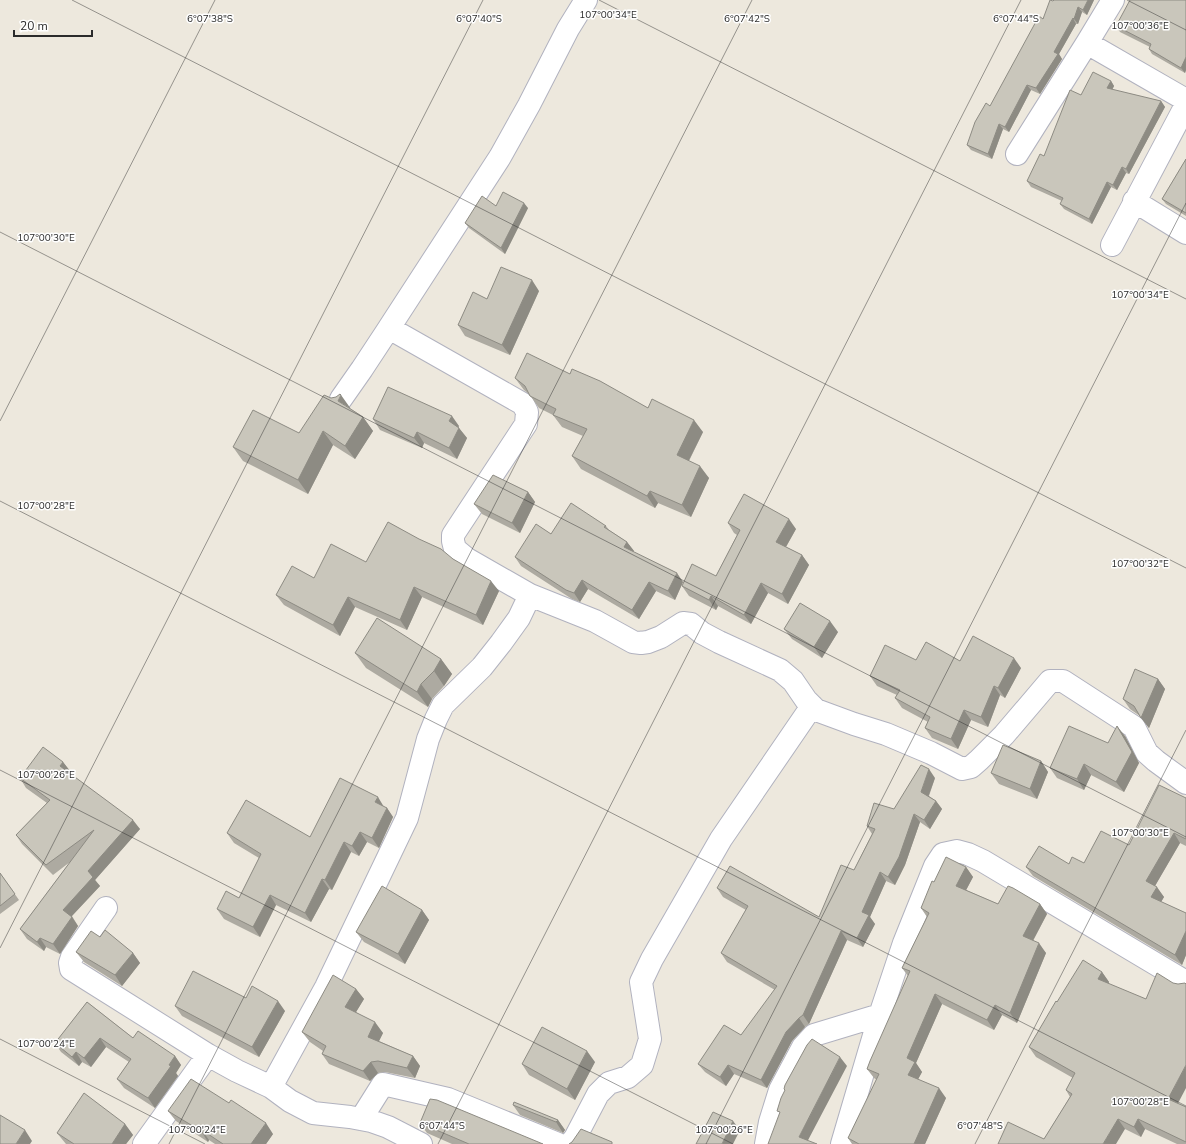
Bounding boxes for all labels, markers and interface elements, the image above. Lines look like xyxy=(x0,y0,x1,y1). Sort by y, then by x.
text: 107°00'34"E xyxy=(579,8,637,22)
scale bar xyxy=(14,12,92,38)
text: 6°07'38"S xyxy=(187,12,233,26)
text: 6°07'40"S xyxy=(456,12,502,26)
text: 6°07'42"S xyxy=(724,12,770,26)
text: 6°07'44"S xyxy=(993,12,1039,26)
text: 20 m xyxy=(20,18,48,34)
text: 107°00'36"E xyxy=(1111,19,1169,33)
text: 107°00'30"E xyxy=(17,231,75,245)
text: 107°00'34"E xyxy=(1111,288,1169,302)
text: 107°00'28"E xyxy=(17,499,75,513)
text: 107°00'32"E xyxy=(1111,557,1169,571)
text: 107°00'26"E xyxy=(17,768,75,782)
text: 107°00'30"E xyxy=(1111,826,1169,840)
text: 107°00'24"E xyxy=(17,1037,75,1051)
text: 107°00'28"E xyxy=(1111,1095,1169,1109)
text: 6°07'44"S xyxy=(419,1119,465,1133)
text: 6°07'48"S xyxy=(957,1119,1003,1133)
text: 107°00'24"E xyxy=(168,1123,226,1137)
text: 107°00'26"E xyxy=(695,1123,753,1137)

